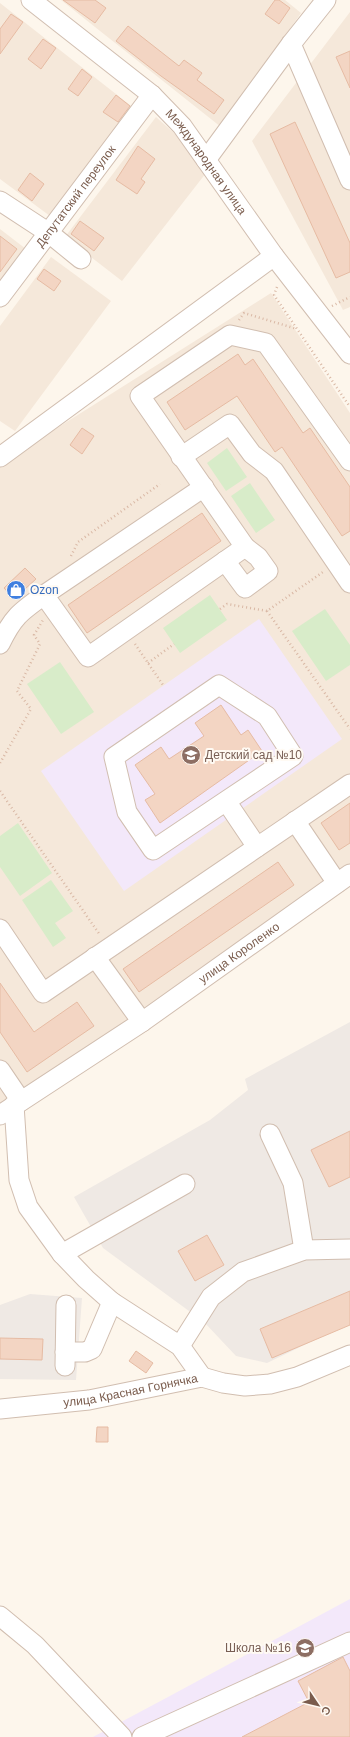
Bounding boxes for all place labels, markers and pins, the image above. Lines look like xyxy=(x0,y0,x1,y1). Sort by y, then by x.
shop icon: Ozon xyxy=(5,579,27,601)
place label: Ozon xyxy=(30,583,59,597)
school or university icon: Детский сад №10 xyxy=(180,744,202,766)
place label: Детский сад №10 xyxy=(205,748,302,762)
school or university icon: Школа №16 xyxy=(294,1637,316,1659)
place label: Школа №16 xyxy=(225,1641,291,1655)

